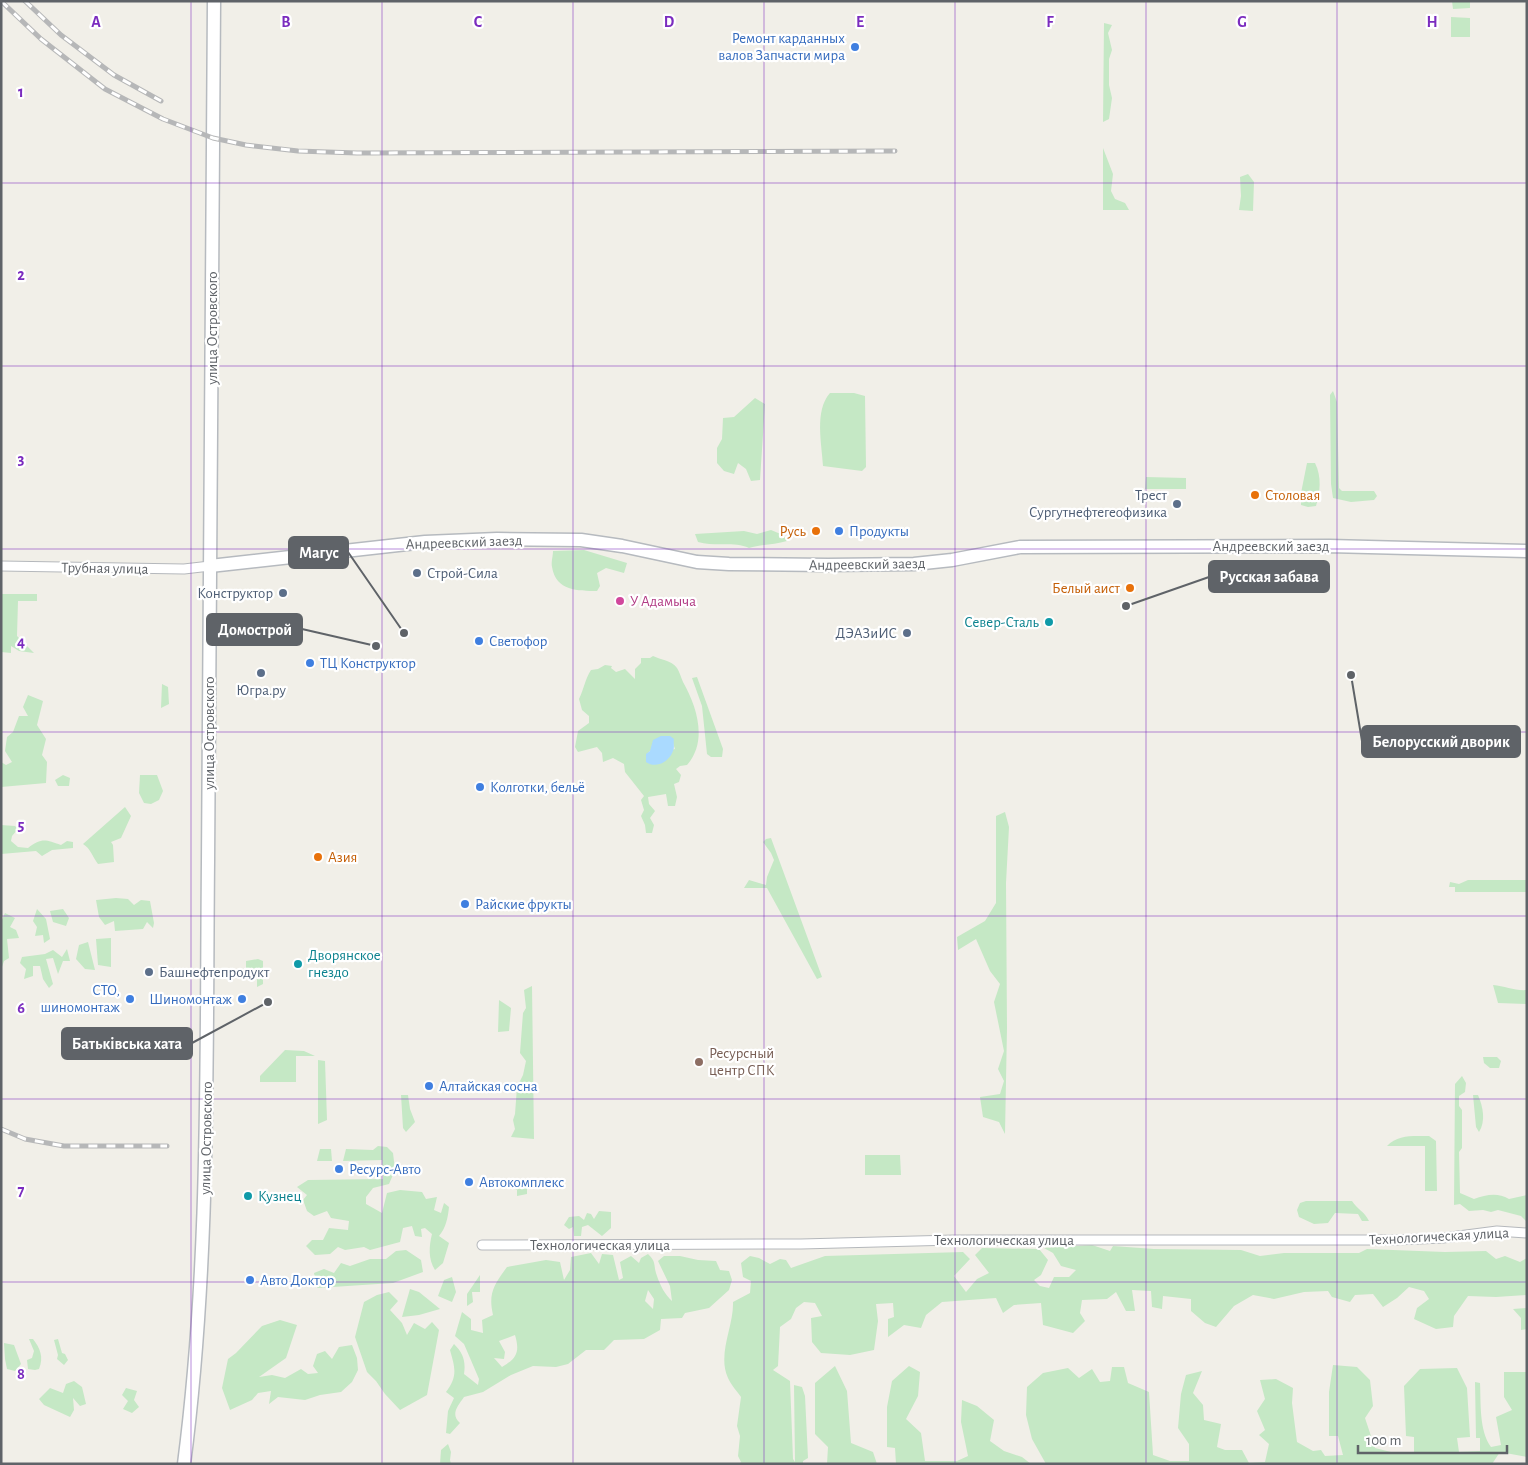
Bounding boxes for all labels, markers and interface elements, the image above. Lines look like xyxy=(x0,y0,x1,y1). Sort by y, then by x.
text: A xyxy=(91,14,101,30)
text: B xyxy=(281,14,291,30)
text: C xyxy=(474,14,483,30)
text: D xyxy=(664,14,675,30)
text: E xyxy=(856,14,864,30)
text: F xyxy=(1046,14,1054,30)
text: G xyxy=(1237,14,1247,30)
text: H xyxy=(1426,14,1438,30)
place label: Ремонт карданных валов Запчасти мира xyxy=(718,31,845,63)
marker: Ремонт карданных валов Запчасти мира xyxy=(849,41,861,53)
text: 1 xyxy=(18,84,24,100)
text: 2 xyxy=(17,267,25,283)
street label: улица Островского xyxy=(205,271,220,386)
text: 3 xyxy=(18,451,25,467)
place label: Трест Сургутнефтегеофизика xyxy=(1029,488,1168,520)
place label: Столовая xyxy=(1265,488,1320,503)
marker: Столовая xyxy=(1249,489,1261,501)
marker: Трест Сургутнефтегеофизика xyxy=(1171,498,1183,510)
place label: Русь xyxy=(779,524,807,539)
place label: Продукты xyxy=(849,524,909,539)
marker: Русь xyxy=(810,525,822,537)
marker: Продукты xyxy=(833,525,845,537)
street label: Андреевский заезд xyxy=(405,533,523,552)
callout: Магус xyxy=(289,537,348,568)
street label: Андреевский заезд xyxy=(1213,539,1329,554)
text: Магус xyxy=(299,545,339,562)
street label: Андреевский заезд xyxy=(808,556,926,573)
street label: Трубная улица xyxy=(61,560,149,577)
callout: Русская забава xyxy=(1209,561,1329,592)
place label: Строй-Сила xyxy=(427,566,498,581)
marker: Строй-Сила xyxy=(411,567,423,579)
text: Русская забава xyxy=(1219,569,1319,586)
place label: Белый аист xyxy=(1052,581,1121,596)
marker: Белый аист xyxy=(1124,582,1136,594)
place label: Конструктор xyxy=(197,586,273,601)
marker: Конструктор xyxy=(277,587,289,599)
place label: У Адамыча xyxy=(630,594,696,609)
marker: У Адамыча xyxy=(614,595,626,607)
callout: Домострой xyxy=(207,614,302,645)
place label: Север-Сталь xyxy=(964,615,1040,630)
marker: Север-Сталь xyxy=(1043,616,1055,628)
text: Домострой xyxy=(218,622,292,638)
place label: ДЭАЗиИС xyxy=(835,626,897,641)
marker: ДЭАЗиИС xyxy=(901,627,913,639)
text: 4 xyxy=(17,634,25,650)
place label: Светофор xyxy=(489,634,548,649)
marker: Светофор xyxy=(473,635,485,647)
place label: ТЦ Конструктор xyxy=(320,656,416,671)
marker: ТЦ Конструктор xyxy=(304,657,316,669)
marker: Югра.ру xyxy=(255,667,267,679)
street label: улица Островского xyxy=(202,676,217,791)
place label: Югра.ру xyxy=(236,683,286,698)
callout: Белорусский дворик xyxy=(1362,726,1520,757)
text: Белорусский дворик xyxy=(1372,734,1510,751)
place label: Колготки, бельё xyxy=(490,780,585,795)
marker: Колготки, бельё xyxy=(474,781,486,793)
text: 5 xyxy=(18,817,25,833)
place label: Азия xyxy=(328,850,357,865)
marker: Азия xyxy=(312,851,324,863)
place label: Райские фрукты xyxy=(475,897,572,912)
marker: Райские фрукты xyxy=(459,898,471,910)
place label: Дворянское гнездо xyxy=(308,948,381,980)
marker: Дворянское гнездо xyxy=(292,958,304,970)
place label: Башнефтепродукт xyxy=(159,965,270,980)
marker: Башнефтепродукт xyxy=(143,966,155,978)
place label: СТО, шиномонтаж xyxy=(40,983,120,1015)
place label: Шиномонтаж xyxy=(149,992,232,1007)
marker: СТО, шиномонтаж xyxy=(124,993,136,1005)
marker: Шиномонтаж xyxy=(236,993,248,1005)
text: 6 xyxy=(17,1000,25,1016)
callout: Батькiвська хата xyxy=(62,1028,192,1059)
text: Батькiвська хата xyxy=(72,1036,183,1052)
place label: Ресурсный центр СПК xyxy=(709,1046,775,1078)
marker: Ресурсный центр СПК xyxy=(693,1056,705,1068)
place label: Алтайская сосна xyxy=(439,1079,538,1094)
marker: Алтайская сосна xyxy=(423,1080,435,1092)
street label: улица Островского xyxy=(198,1081,215,1196)
place label: Ресурс-Авто xyxy=(349,1162,421,1177)
marker: Ресурс-Авто xyxy=(333,1163,345,1175)
place label: Автокомплекс xyxy=(479,1175,564,1190)
marker: Автокомплекс xyxy=(463,1176,475,1188)
text: 7 xyxy=(18,1183,25,1199)
place label: Кузнец xyxy=(258,1189,302,1204)
marker: Кузнец xyxy=(242,1190,254,1202)
street label: Технологическая улица xyxy=(1369,1225,1510,1248)
street label: Технологическая улица xyxy=(934,1233,1074,1248)
street label: Технологическая улица xyxy=(530,1238,670,1253)
place label: Авто Доктор xyxy=(260,1273,335,1288)
marker: Авто Доктор xyxy=(244,1274,256,1286)
text: 8 xyxy=(17,1366,25,1382)
scale bar xyxy=(1358,1422,1507,1454)
text: 100 m xyxy=(1366,1433,1401,1448)

